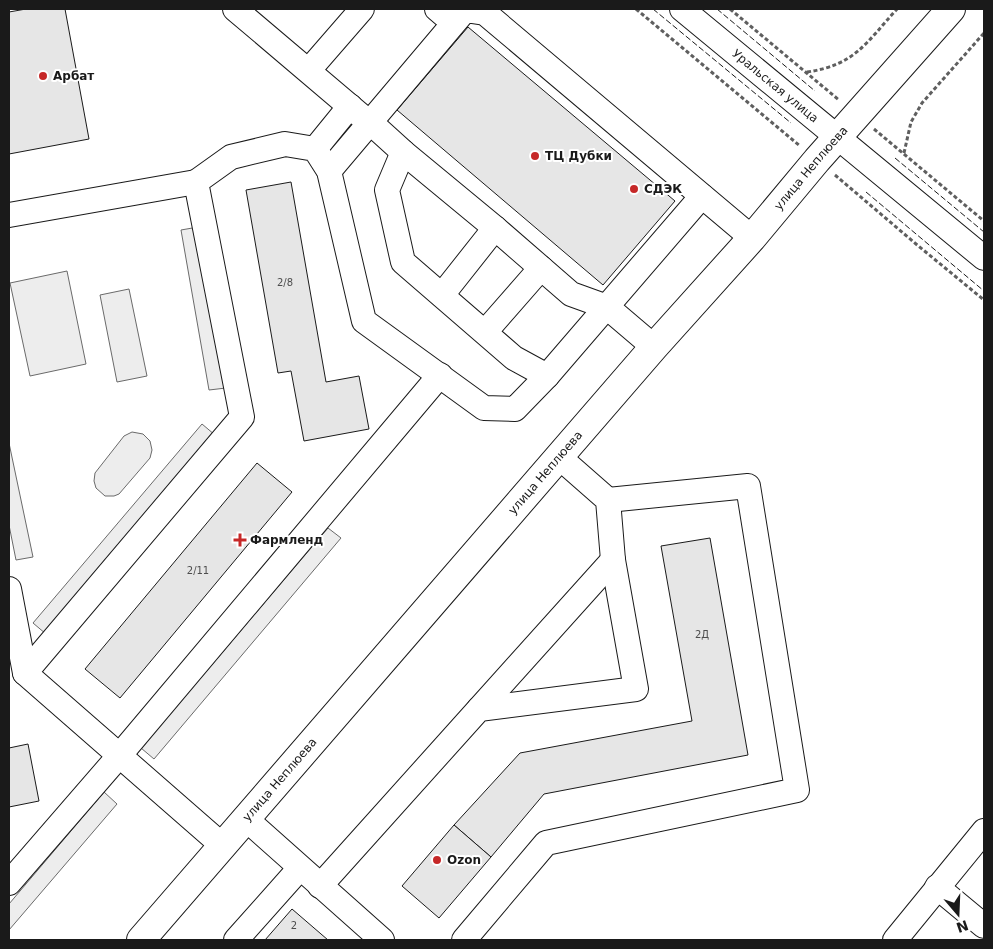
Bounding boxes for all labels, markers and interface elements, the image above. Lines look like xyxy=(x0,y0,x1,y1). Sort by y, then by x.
street label: Уральская улица xyxy=(729,46,821,126)
place label: Арбат xyxy=(53,69,94,83)
marker: Арбат xyxy=(37,70,49,82)
street label: улица Неплюева xyxy=(771,123,851,213)
place label: ТЦ Дубки xyxy=(545,149,612,163)
marker: ТЦ Дубки xyxy=(529,150,541,162)
place label: СДЭК xyxy=(644,182,682,196)
marker: СДЭК xyxy=(628,183,640,195)
house number: 2/8 xyxy=(277,277,293,288)
street label: улица Неплюева xyxy=(505,428,585,517)
place label: Фармленд xyxy=(250,533,324,547)
marker: Фармленд xyxy=(234,534,246,546)
house number: 2/11 xyxy=(187,565,209,576)
house number: 2Д xyxy=(695,629,709,640)
street label: улица Неплюева xyxy=(240,735,320,824)
place label: Ozon xyxy=(447,853,481,867)
marker: Ozon xyxy=(431,854,443,866)
north arrow xyxy=(933,889,983,939)
text: N xyxy=(954,917,970,936)
house number: 2 xyxy=(291,920,297,931)

